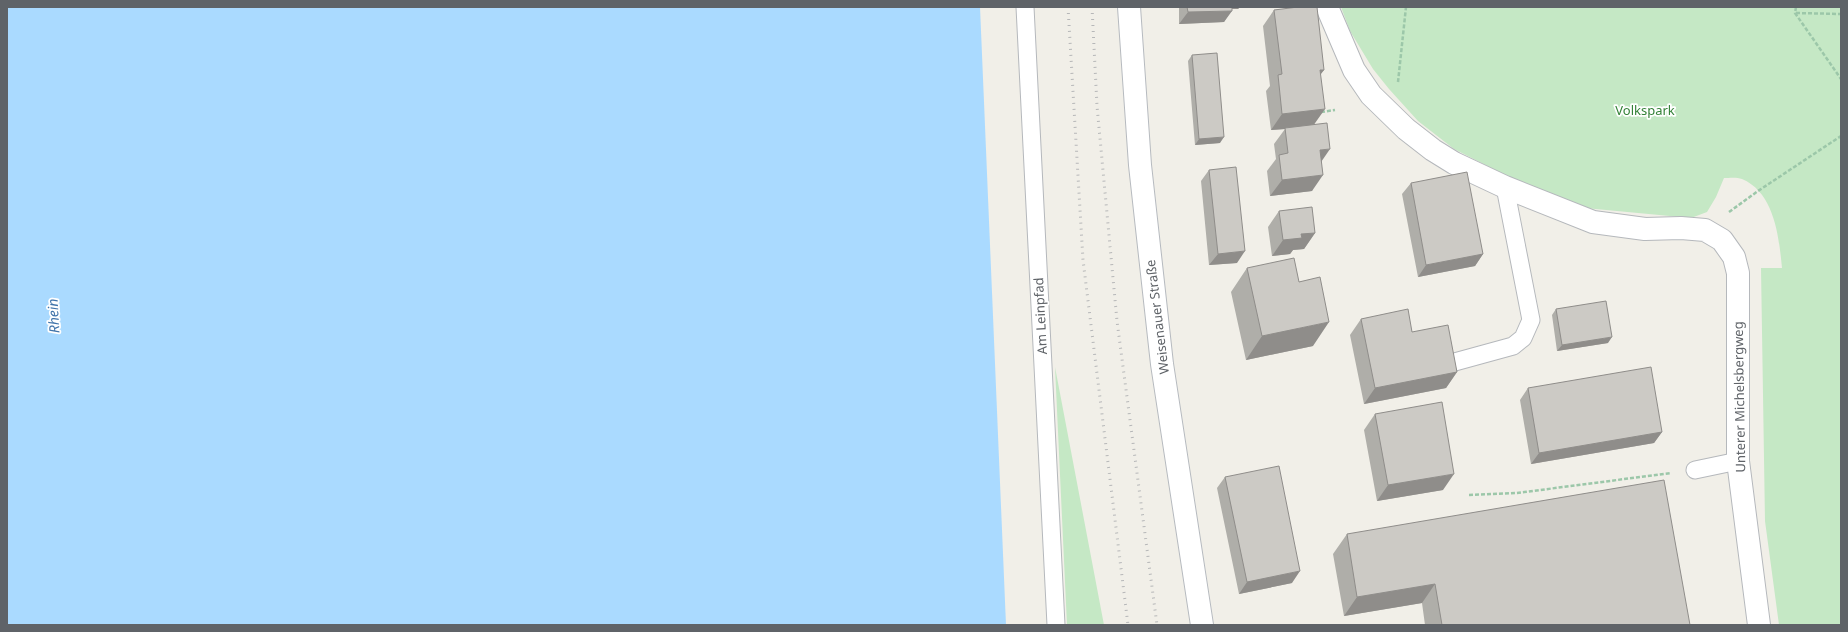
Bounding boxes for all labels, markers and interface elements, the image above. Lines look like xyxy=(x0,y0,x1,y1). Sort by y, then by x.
park label: Volkspark xyxy=(1615,101,1675,119)
street label: Weisenauer Straße xyxy=(1141,259,1173,375)
street label: Am Leinpfad xyxy=(1029,277,1051,355)
water label: Rhein xyxy=(43,298,63,334)
street label: Unterer Michelsbergweg xyxy=(1729,321,1749,473)

